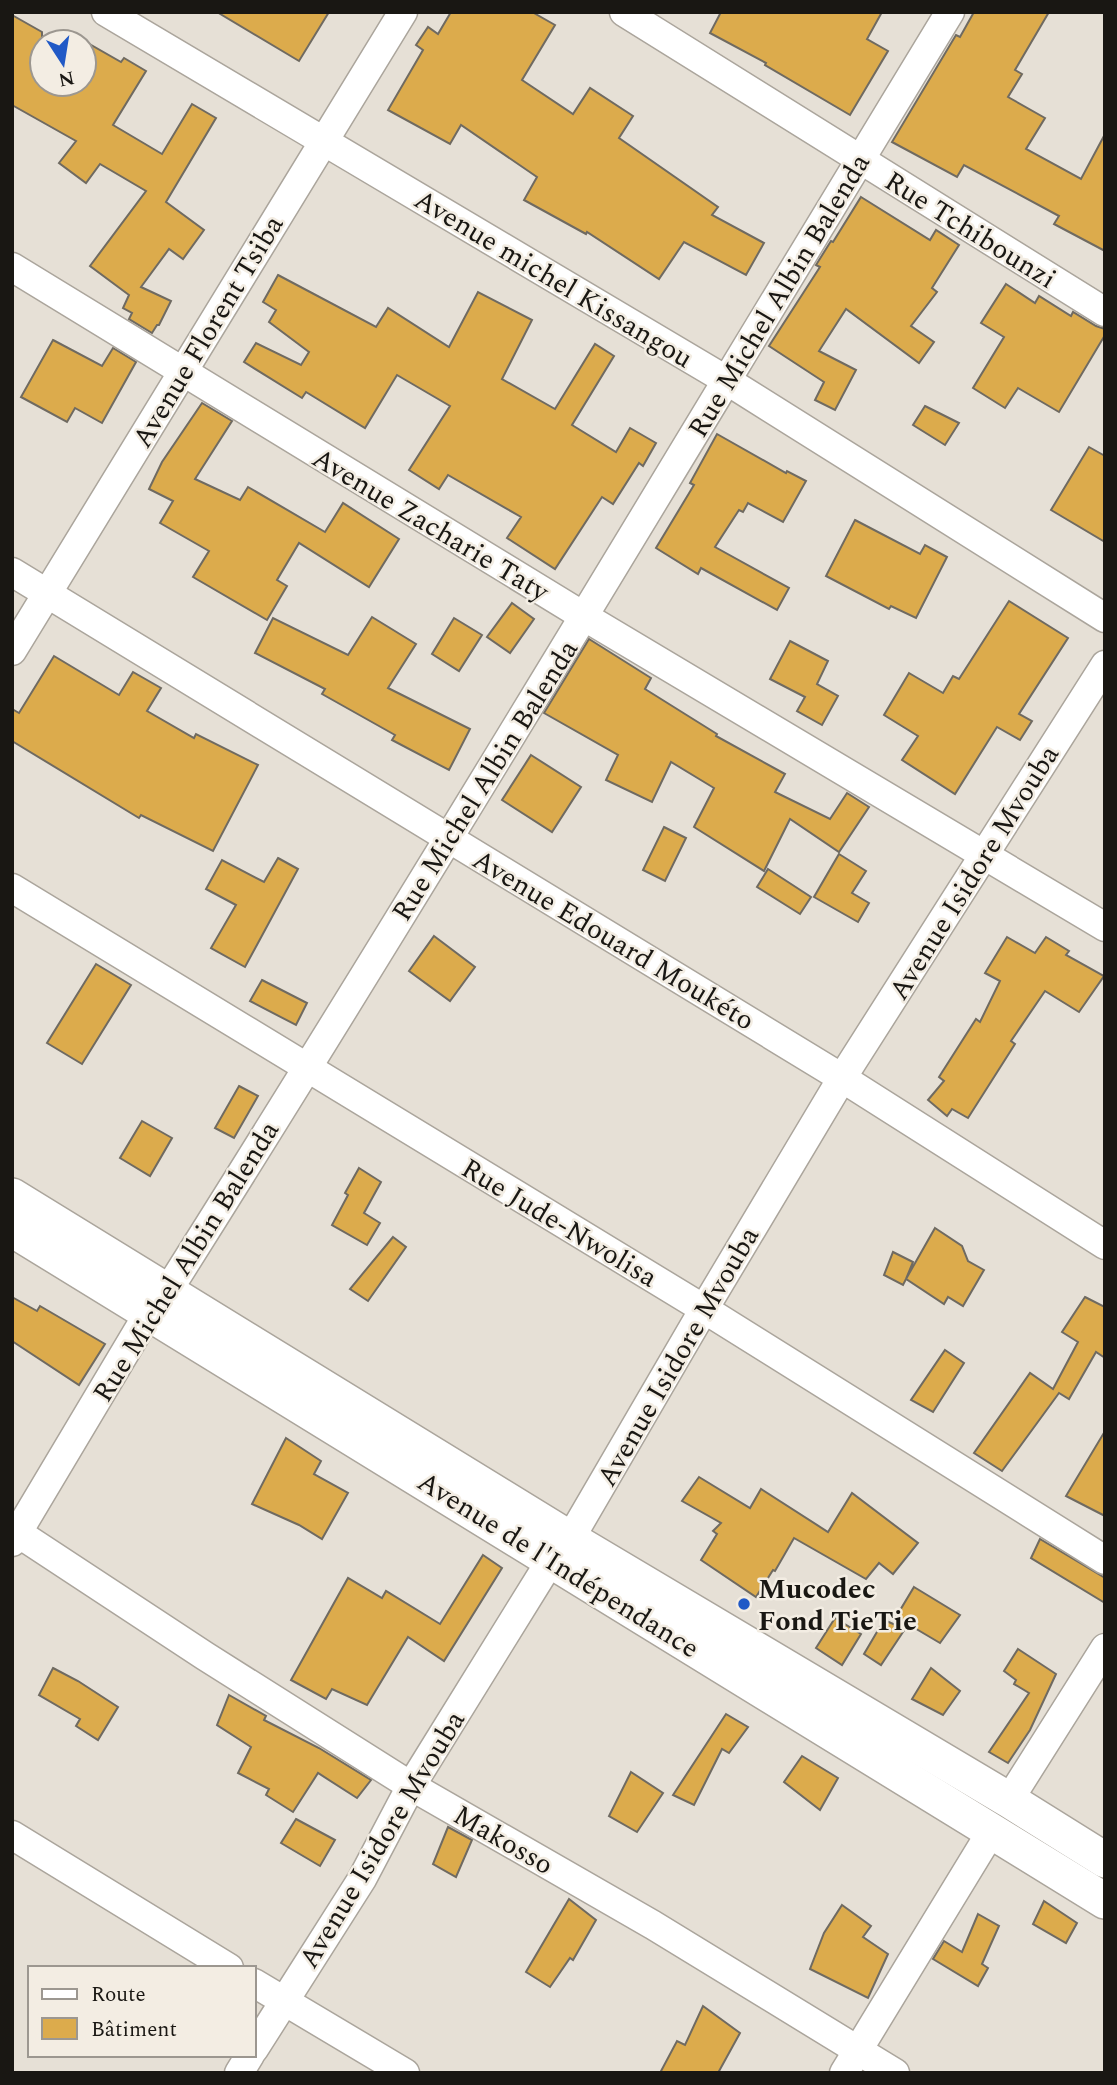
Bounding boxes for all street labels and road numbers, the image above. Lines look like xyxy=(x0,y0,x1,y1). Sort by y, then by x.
street label: Rue Michel Albin Balenda xyxy=(677,145,882,446)
street label: Rue Tchibounzi xyxy=(876,160,1065,300)
street label: Avenue michel Kissangou xyxy=(406,179,701,380)
street label: Avenue Florent Tsiba xyxy=(122,207,295,456)
street label: Avenue Zacharie Taty xyxy=(304,437,558,614)
street label: Rue Michel Albin Balenda xyxy=(381,631,590,930)
street label: Avenue Isidore Mvouba xyxy=(878,736,1071,1009)
street label: Avenue Edouard Moukéto xyxy=(464,839,763,1042)
street label: Rue Michel Albin Balenda xyxy=(82,1112,291,1411)
street label: Rue Jude-Nwolisa xyxy=(453,1148,666,1299)
street label: Avenue Isidore Mvouba xyxy=(586,1218,771,1495)
street label: Avenue de l'Indépendance xyxy=(409,1461,708,1670)
street label: Avenue Isidore Mvouba xyxy=(288,1702,477,1977)
street label: Makosso xyxy=(445,1794,561,1886)

